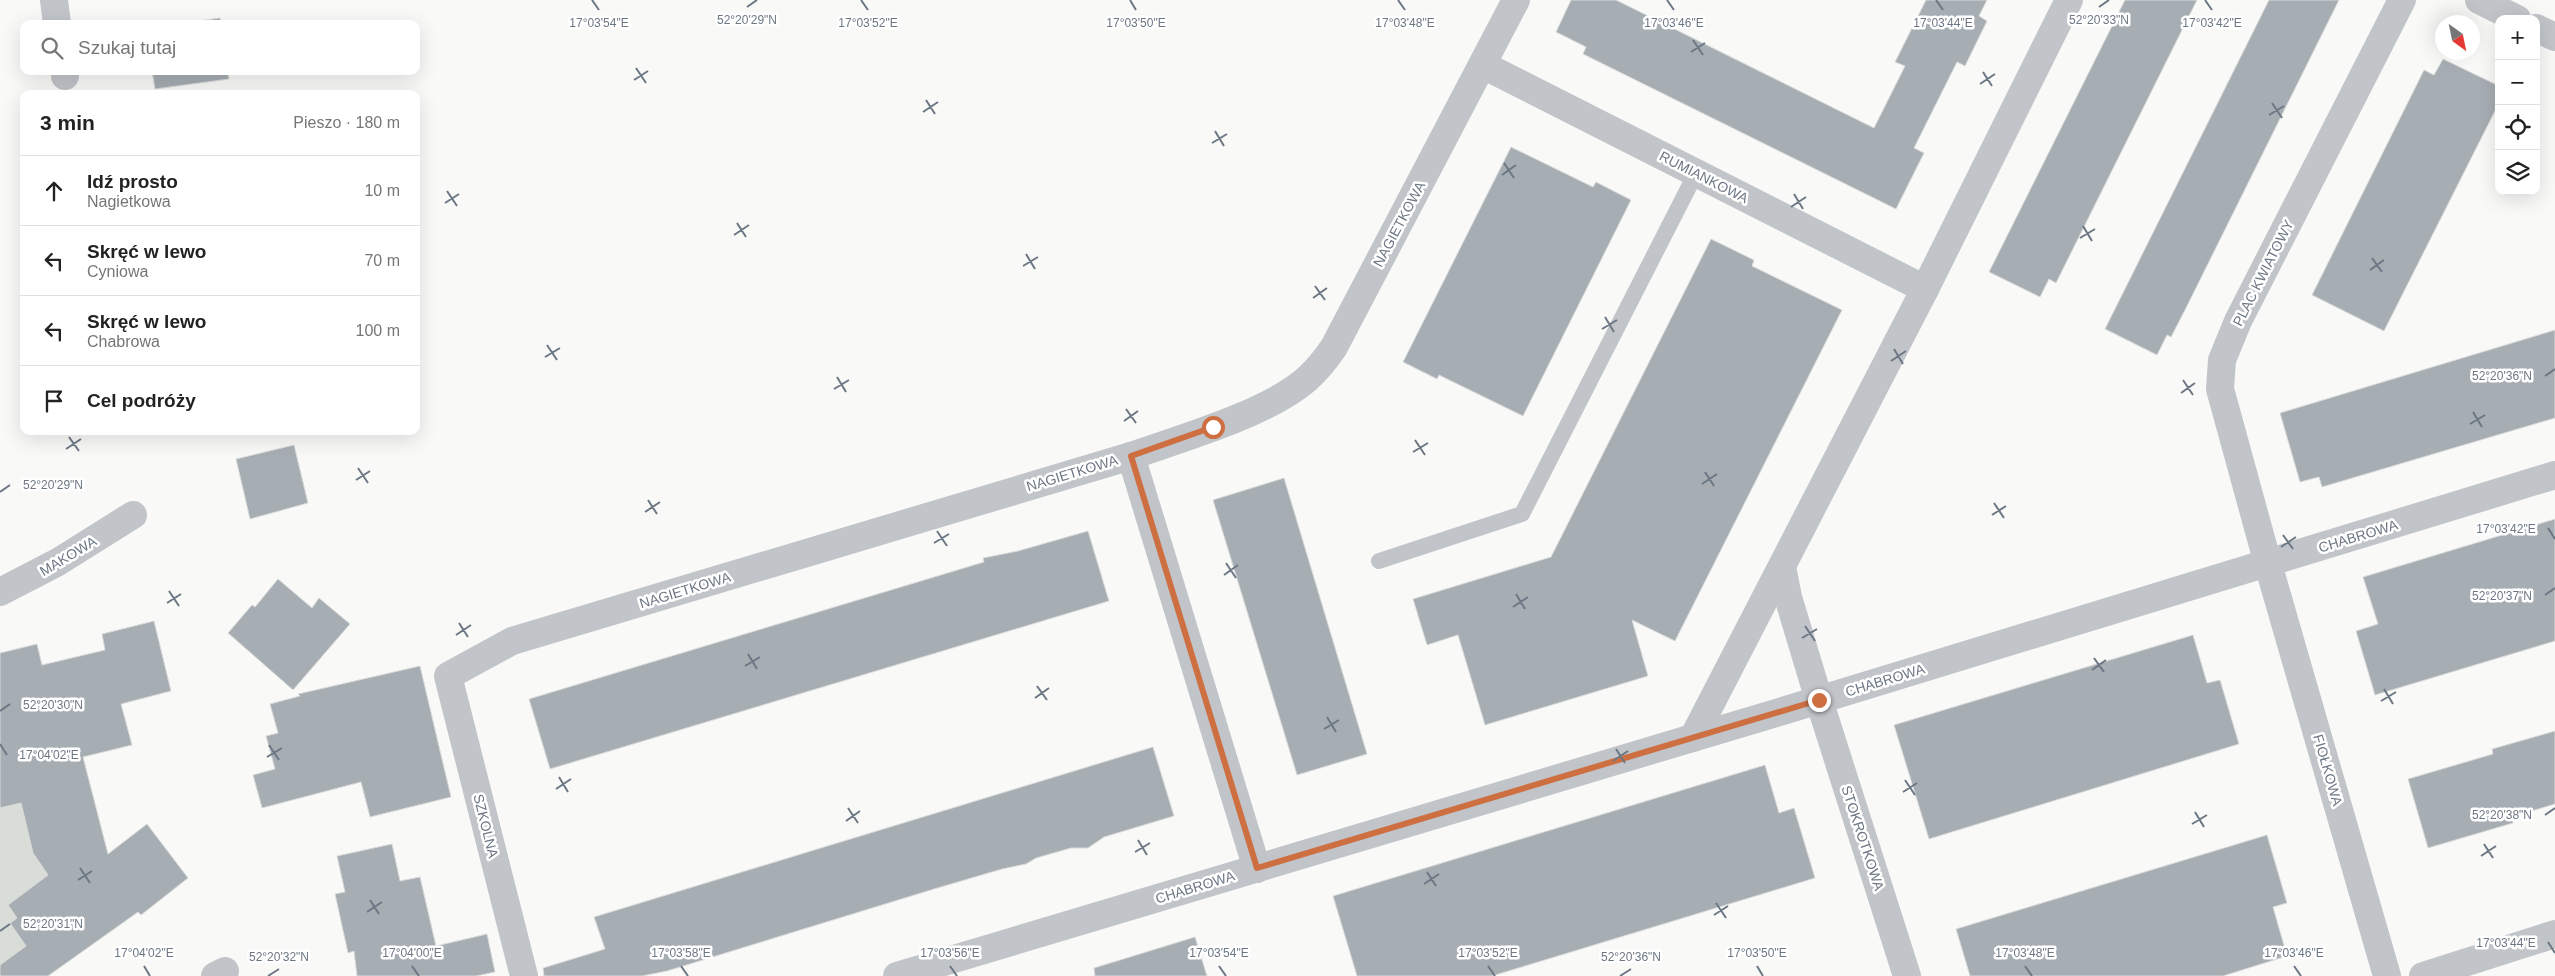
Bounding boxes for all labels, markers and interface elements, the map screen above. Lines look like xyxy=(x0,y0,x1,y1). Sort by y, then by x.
text: 52°20'29"N xyxy=(717,13,777,27)
text: 52°20'33"N xyxy=(2069,13,2129,27)
north arrow xyxy=(2435,15,2480,60)
map controls xyxy=(2495,15,2540,195)
button: + xyxy=(2495,15,2540,60)
text: 17°03'54"E xyxy=(569,16,629,30)
text: 17°03'52"E xyxy=(838,16,898,30)
text: 17°03'50"E xyxy=(1106,16,1166,30)
text: 17°03'48"E xyxy=(1375,16,1435,30)
text: 17°03'46"E xyxy=(1644,16,1704,30)
text: 17°03'44"E xyxy=(1913,16,1973,30)
text: 17°03'42"E xyxy=(2182,16,2242,30)
search box xyxy=(20,20,420,75)
icon: search xyxy=(38,34,66,62)
text: Szukaj tutaj xyxy=(78,37,176,58)
button: − xyxy=(2495,60,2540,105)
button: locate xyxy=(2495,105,2540,150)
text: 3 min xyxy=(40,111,95,134)
text: Pieszo · 180 m xyxy=(293,114,400,131)
street label: RUMIANKOWA xyxy=(1657,148,1752,207)
button: layers xyxy=(2495,150,2540,195)
text: Idź prosto xyxy=(87,171,178,192)
icon: ahead xyxy=(40,177,68,205)
street label: NAGIETKOWA xyxy=(1370,178,1429,269)
text: 10 m xyxy=(364,182,400,199)
text: Nagietkowa xyxy=(87,193,171,210)
street label: PLAC KWIATOWY xyxy=(2229,217,2297,329)
text: Skręć w lewo xyxy=(87,241,206,262)
icon: left xyxy=(40,247,68,275)
text: 70 m xyxy=(364,252,400,269)
text: Cyniowa xyxy=(87,263,148,280)
text: Skręć w lewo xyxy=(87,311,206,332)
icon: left xyxy=(40,317,68,345)
text: 100 m xyxy=(356,322,400,339)
text: Chabrowa xyxy=(87,333,160,350)
text: 52°20'36"N xyxy=(2472,369,2532,383)
icon: arrive xyxy=(40,387,68,415)
text: Cel podróży xyxy=(87,390,196,411)
route start xyxy=(1202,416,1225,439)
street label: NAGIETKOWA xyxy=(1025,451,1120,494)
text: 52°20'29"N xyxy=(23,478,83,492)
street label: CHABROWA xyxy=(2316,516,2400,556)
text: 17°03'42"E xyxy=(2476,522,2536,536)
street label: MAKOWA xyxy=(37,533,100,579)
street label: NAGIETKOWA xyxy=(638,568,733,611)
text: 52°20'37"N xyxy=(2472,589,2532,603)
street label: CHABROWA xyxy=(1843,660,1927,700)
route end xyxy=(1808,689,1831,712)
text: 52°20'30"N xyxy=(23,698,83,712)
street label: FIOŁKOWA xyxy=(2310,733,2346,808)
text: 17°04'02"E xyxy=(19,748,79,762)
street label: STOKROTKOWA xyxy=(1838,783,1888,893)
street label: SZKOLNA xyxy=(470,792,502,860)
text: 52°20'38"N xyxy=(2472,808,2532,822)
street label: CHABROWA xyxy=(1153,867,1237,907)
text: 52°20'31"N xyxy=(23,917,83,931)
text: 17°03'44"E xyxy=(2476,936,2536,950)
text: 17°04'02"E xyxy=(114,946,174,960)
text: 17°04'00"E xyxy=(382,946,442,960)
text: 17°03'58"E xyxy=(651,946,711,960)
text: 17°03'56"E xyxy=(920,946,980,960)
text: 17°03'54"E xyxy=(1189,946,1249,960)
text: 17°03'52"E xyxy=(1458,946,1518,960)
text: 17°03'50"E xyxy=(1727,946,1787,960)
text: 17°03'48"E xyxy=(1995,946,2055,960)
text: 17°03'46"E xyxy=(2264,946,2324,960)
text: 52°20'32"N xyxy=(249,950,309,964)
text: 52°20'36"N xyxy=(1601,950,1661,964)

